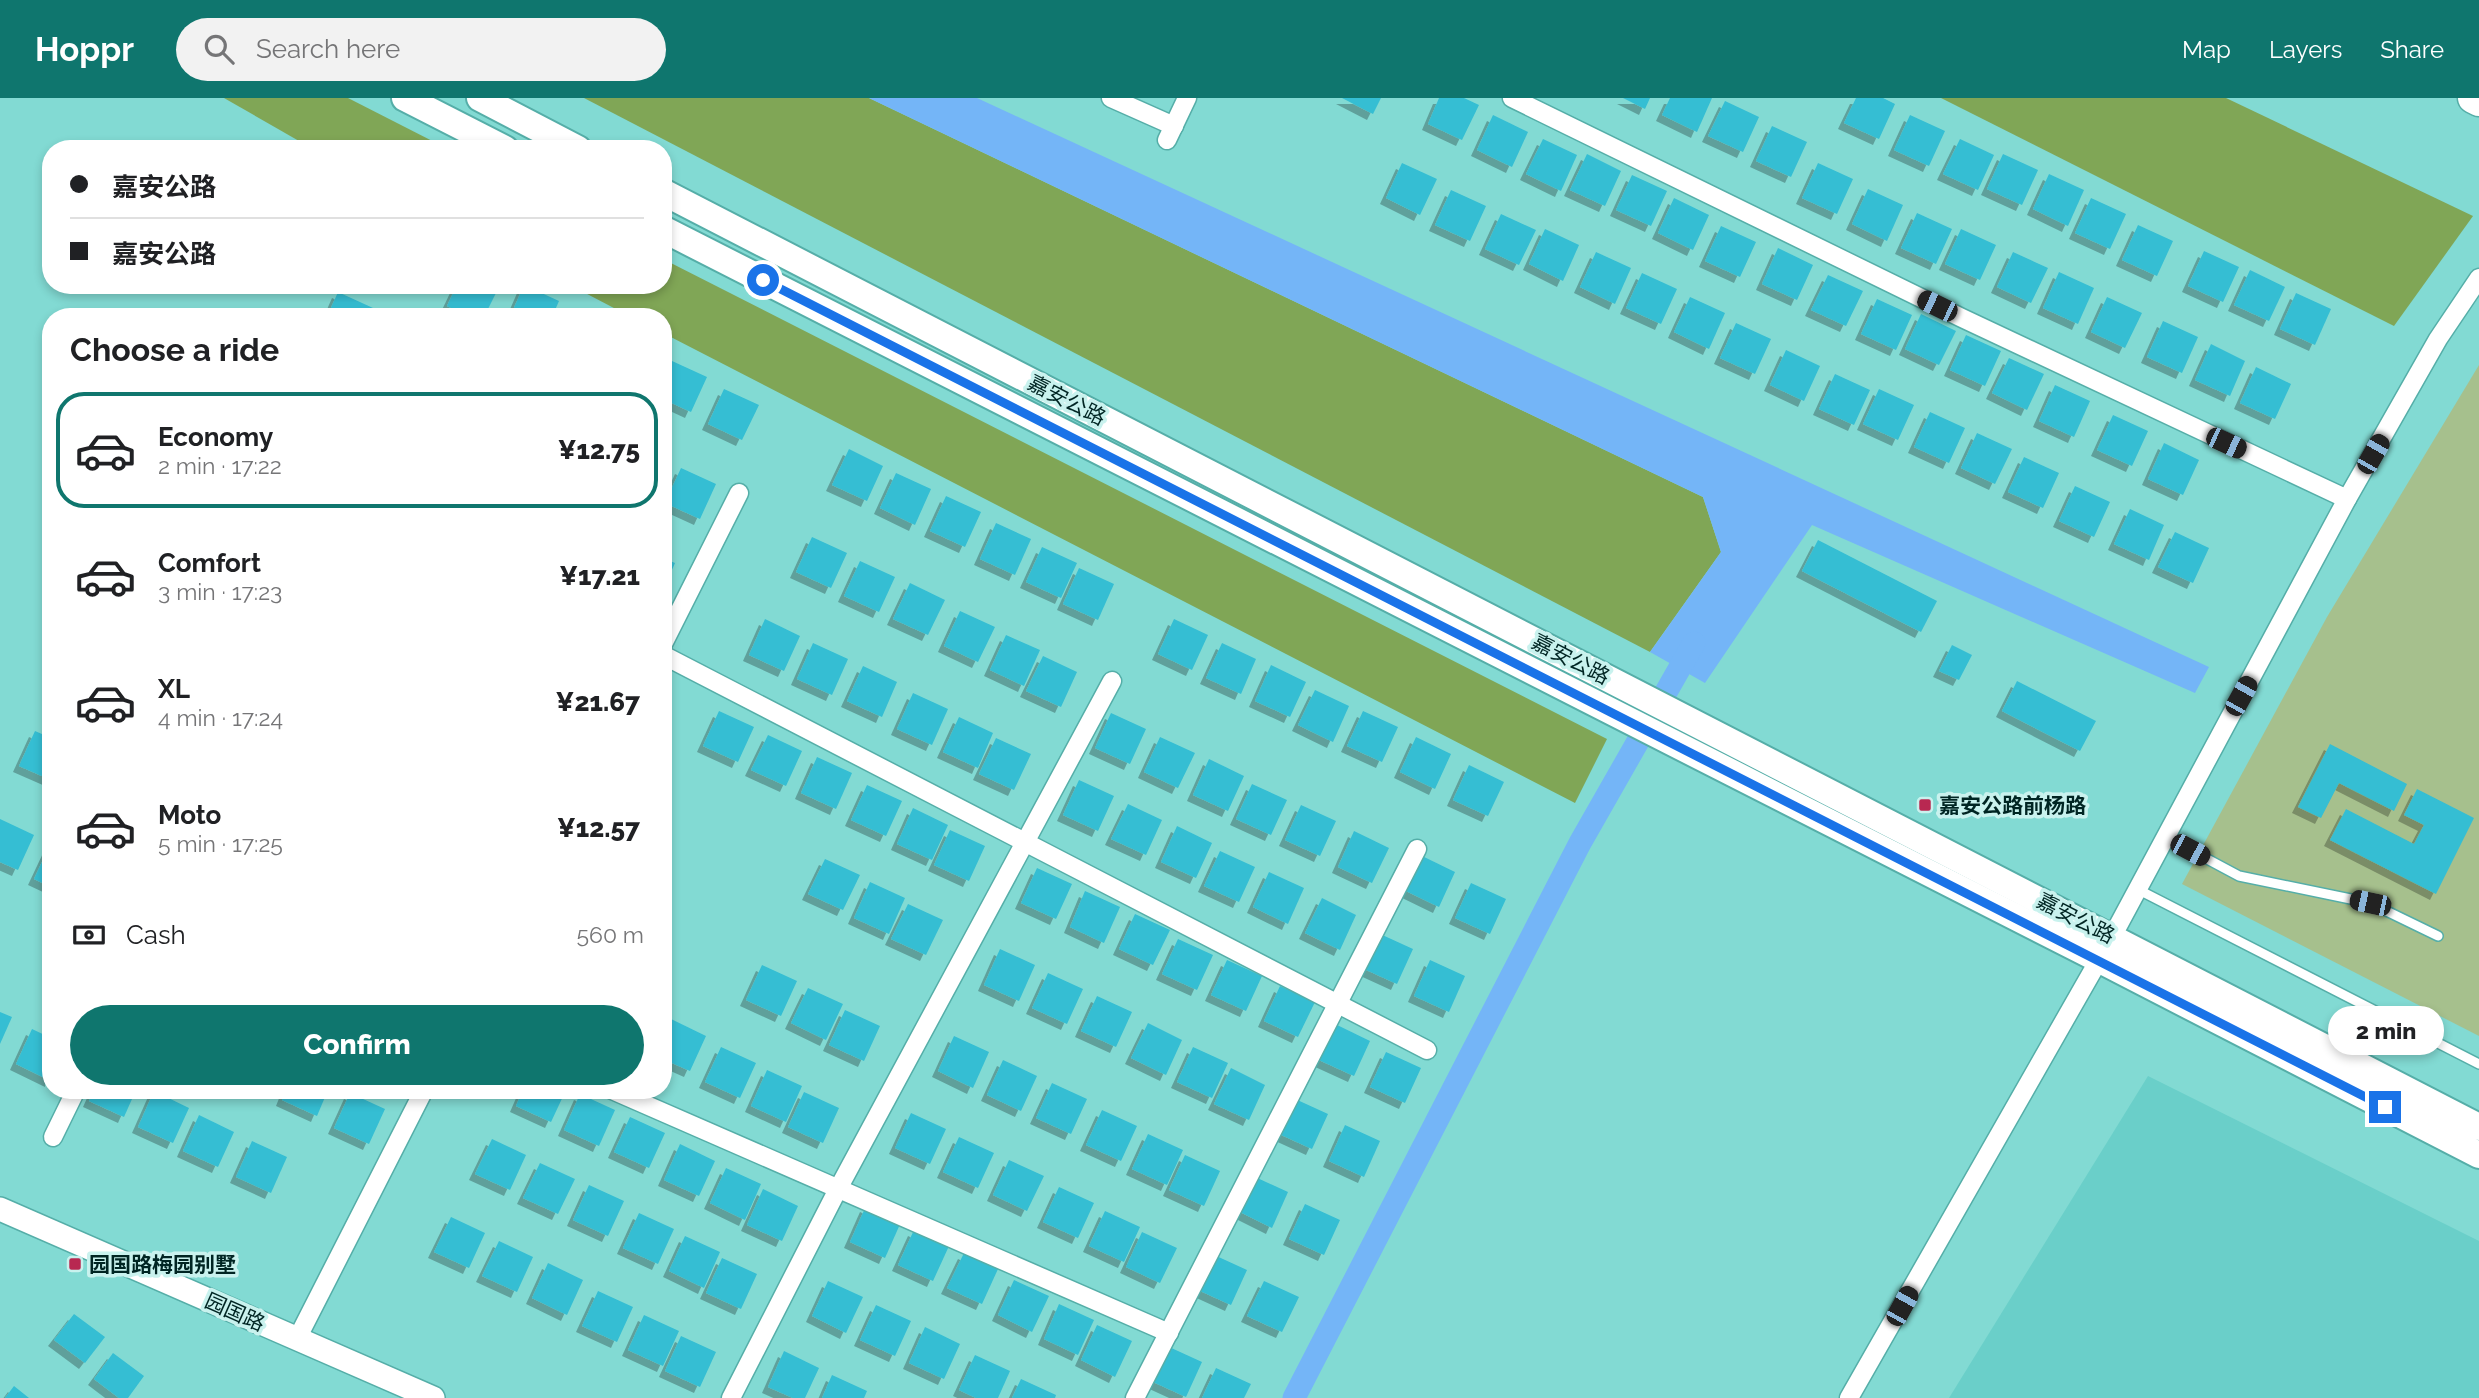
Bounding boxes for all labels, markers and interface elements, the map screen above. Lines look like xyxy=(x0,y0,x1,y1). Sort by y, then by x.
search box xyxy=(176,18,666,81)
text: Hoppr xyxy=(35,30,134,69)
icon: search xyxy=(200,30,238,68)
text: Search here xyxy=(256,34,400,64)
text: Map xyxy=(2182,35,2231,64)
text: Layers xyxy=(2269,35,2342,64)
text: Share xyxy=(2380,35,2444,64)
text: 嘉安公路 xyxy=(112,172,216,202)
text: 嘉安公路 xyxy=(112,239,216,269)
route start xyxy=(747,264,779,296)
car xyxy=(1914,287,1961,325)
text: Choose a ride xyxy=(70,331,279,368)
street label: 嘉安公路 xyxy=(1024,370,1110,430)
icon: car xyxy=(74,419,137,482)
text: Economy xyxy=(158,422,273,452)
car xyxy=(2203,425,2250,461)
car xyxy=(2354,431,2393,477)
text: ¥12.75 xyxy=(558,435,640,465)
text: 2 min · 17:22 xyxy=(158,452,282,479)
icon: car xyxy=(74,545,137,608)
text: Comfort xyxy=(158,548,261,578)
text: ¥17.21 xyxy=(559,561,640,591)
text: 3 min · 17:23 xyxy=(158,578,282,605)
street label: 嘉安公路 xyxy=(1528,629,1614,689)
icon: car xyxy=(74,671,137,734)
car xyxy=(2222,673,2261,719)
text: XL xyxy=(158,674,190,704)
text: ¥21.67 xyxy=(556,687,640,717)
text: 4 min · 17:24 xyxy=(158,704,283,731)
place label: 嘉安公路前杨路 xyxy=(1939,793,2086,818)
icon: car xyxy=(74,797,137,860)
marker: 嘉安公路前杨路 xyxy=(1917,797,1933,813)
text: Moto xyxy=(158,800,221,830)
text: ¥12.57 xyxy=(557,813,640,843)
text: 5 min · 17:25 xyxy=(158,830,283,857)
car xyxy=(2167,831,2214,869)
street label: 嘉安公路 xyxy=(2033,888,2119,948)
car xyxy=(2348,888,2393,918)
icon: cash xyxy=(70,916,108,954)
text: Cash xyxy=(126,920,186,950)
text: 560 m xyxy=(577,921,644,948)
button: Confirm xyxy=(70,1005,644,1085)
callout: 2 min xyxy=(2327,1006,2443,1054)
text: 2 min xyxy=(2356,1017,2416,1044)
route end xyxy=(2369,1091,2401,1123)
place label: 园国路梅园别墅 xyxy=(89,1252,236,1277)
marker: 园国路梅园别墅 xyxy=(67,1256,83,1272)
car xyxy=(1883,1283,1922,1329)
street label: 园国路 xyxy=(201,1288,269,1336)

